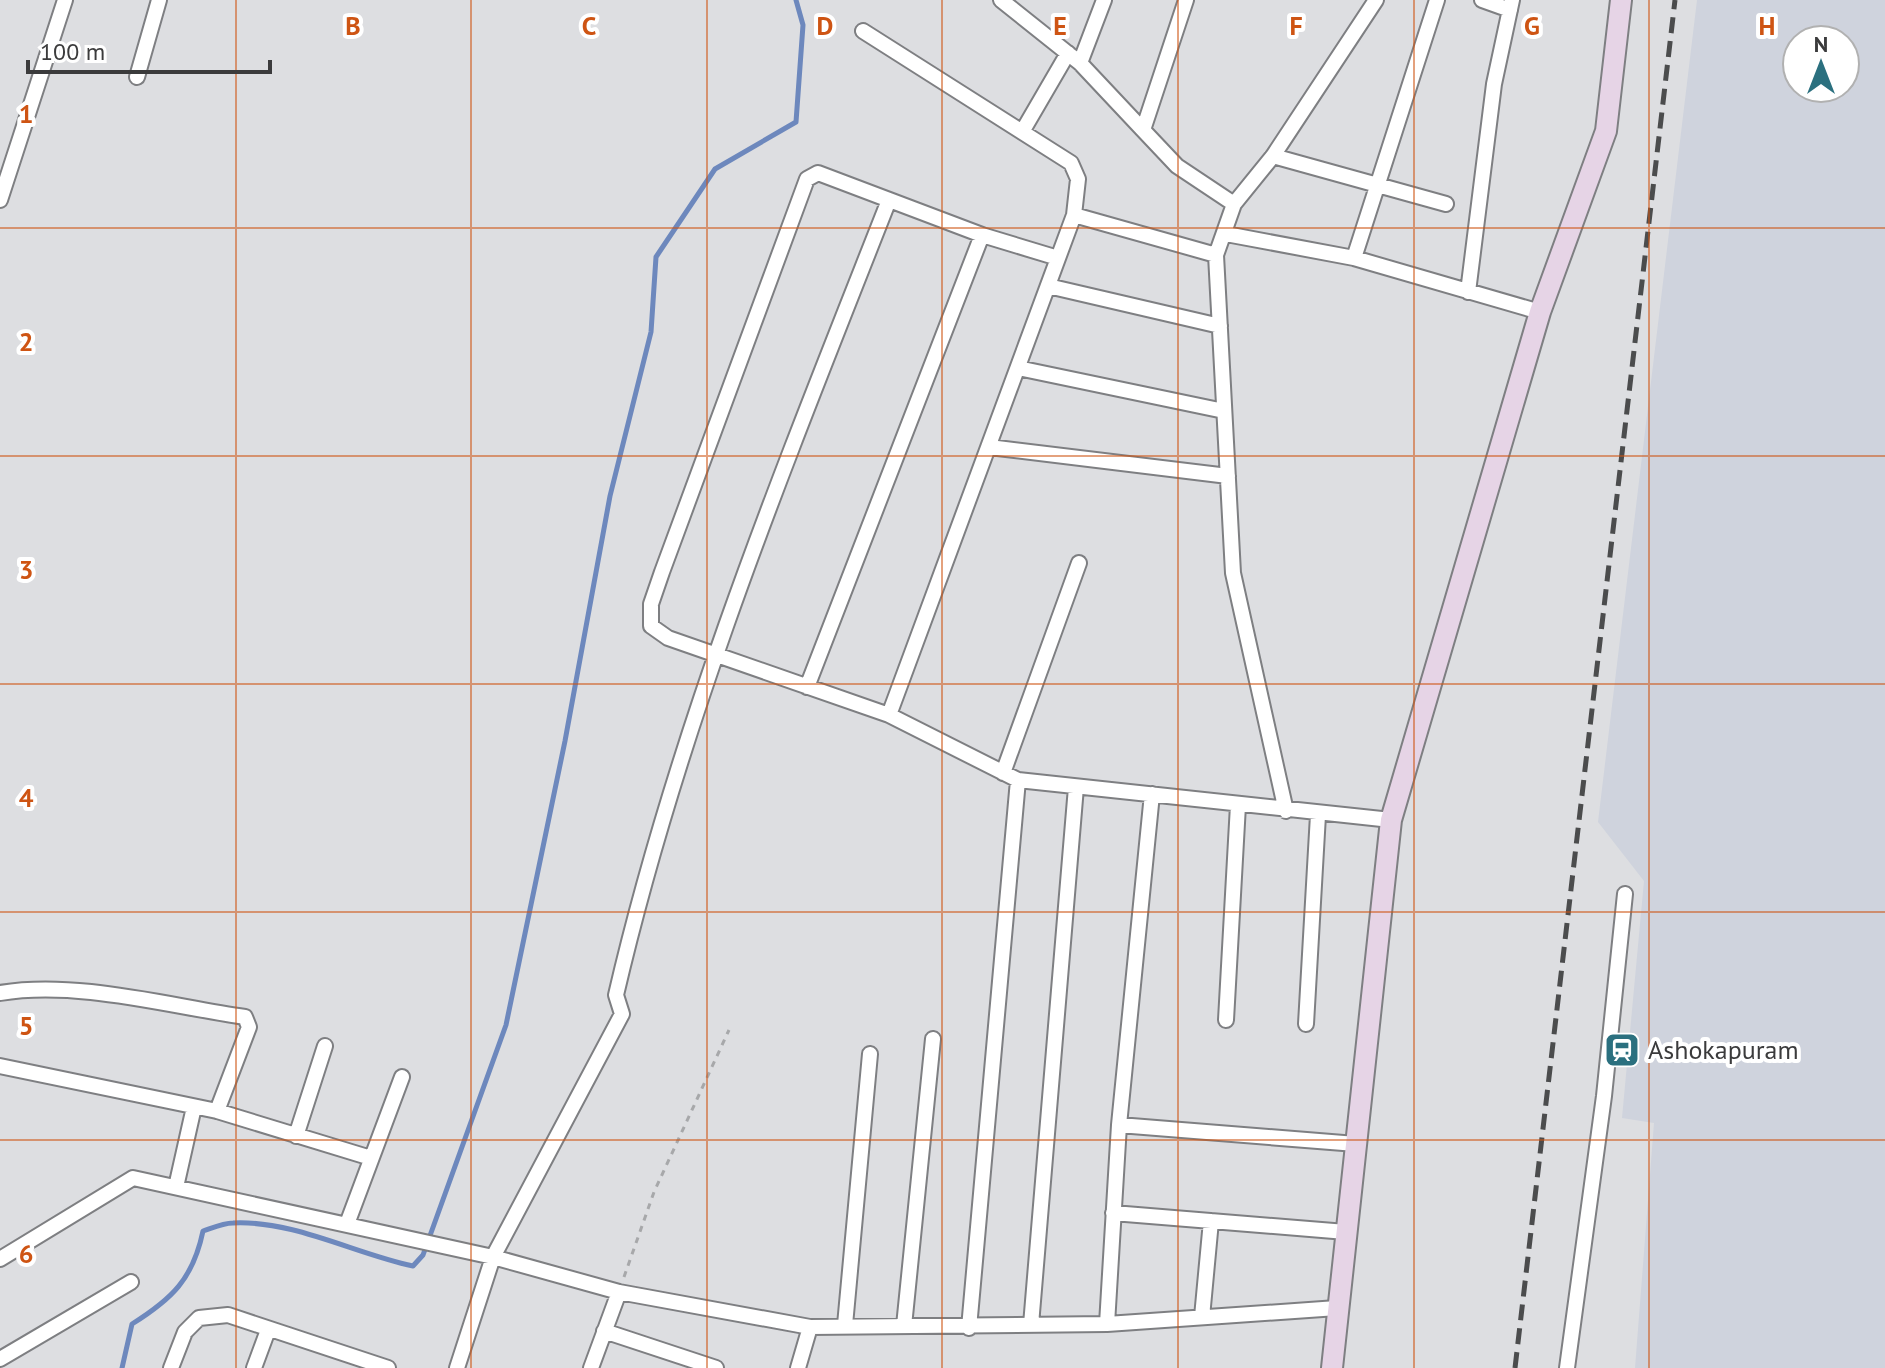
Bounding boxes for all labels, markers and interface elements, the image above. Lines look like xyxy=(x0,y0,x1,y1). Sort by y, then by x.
text: B xyxy=(345,9,361,42)
text: C xyxy=(582,9,596,42)
text: D xyxy=(817,9,833,42)
text: E xyxy=(1053,9,1067,42)
text: F xyxy=(1289,9,1303,42)
text: G xyxy=(1524,9,1540,42)
text: H xyxy=(1759,9,1775,42)
scale bar xyxy=(28,24,270,74)
north arrow xyxy=(1781,24,1861,104)
text: N xyxy=(1814,30,1828,58)
text: 100 m xyxy=(40,36,105,67)
text: 1 xyxy=(19,97,33,130)
text: 2 xyxy=(19,325,33,358)
text: 3 xyxy=(19,553,33,586)
text: 4 xyxy=(19,781,34,814)
text: 5 xyxy=(19,1009,33,1042)
station icon: Ashokapuram xyxy=(1603,1031,1641,1069)
place label: Ashokapuram xyxy=(1648,1033,1799,1066)
text: 6 xyxy=(19,1237,33,1270)

